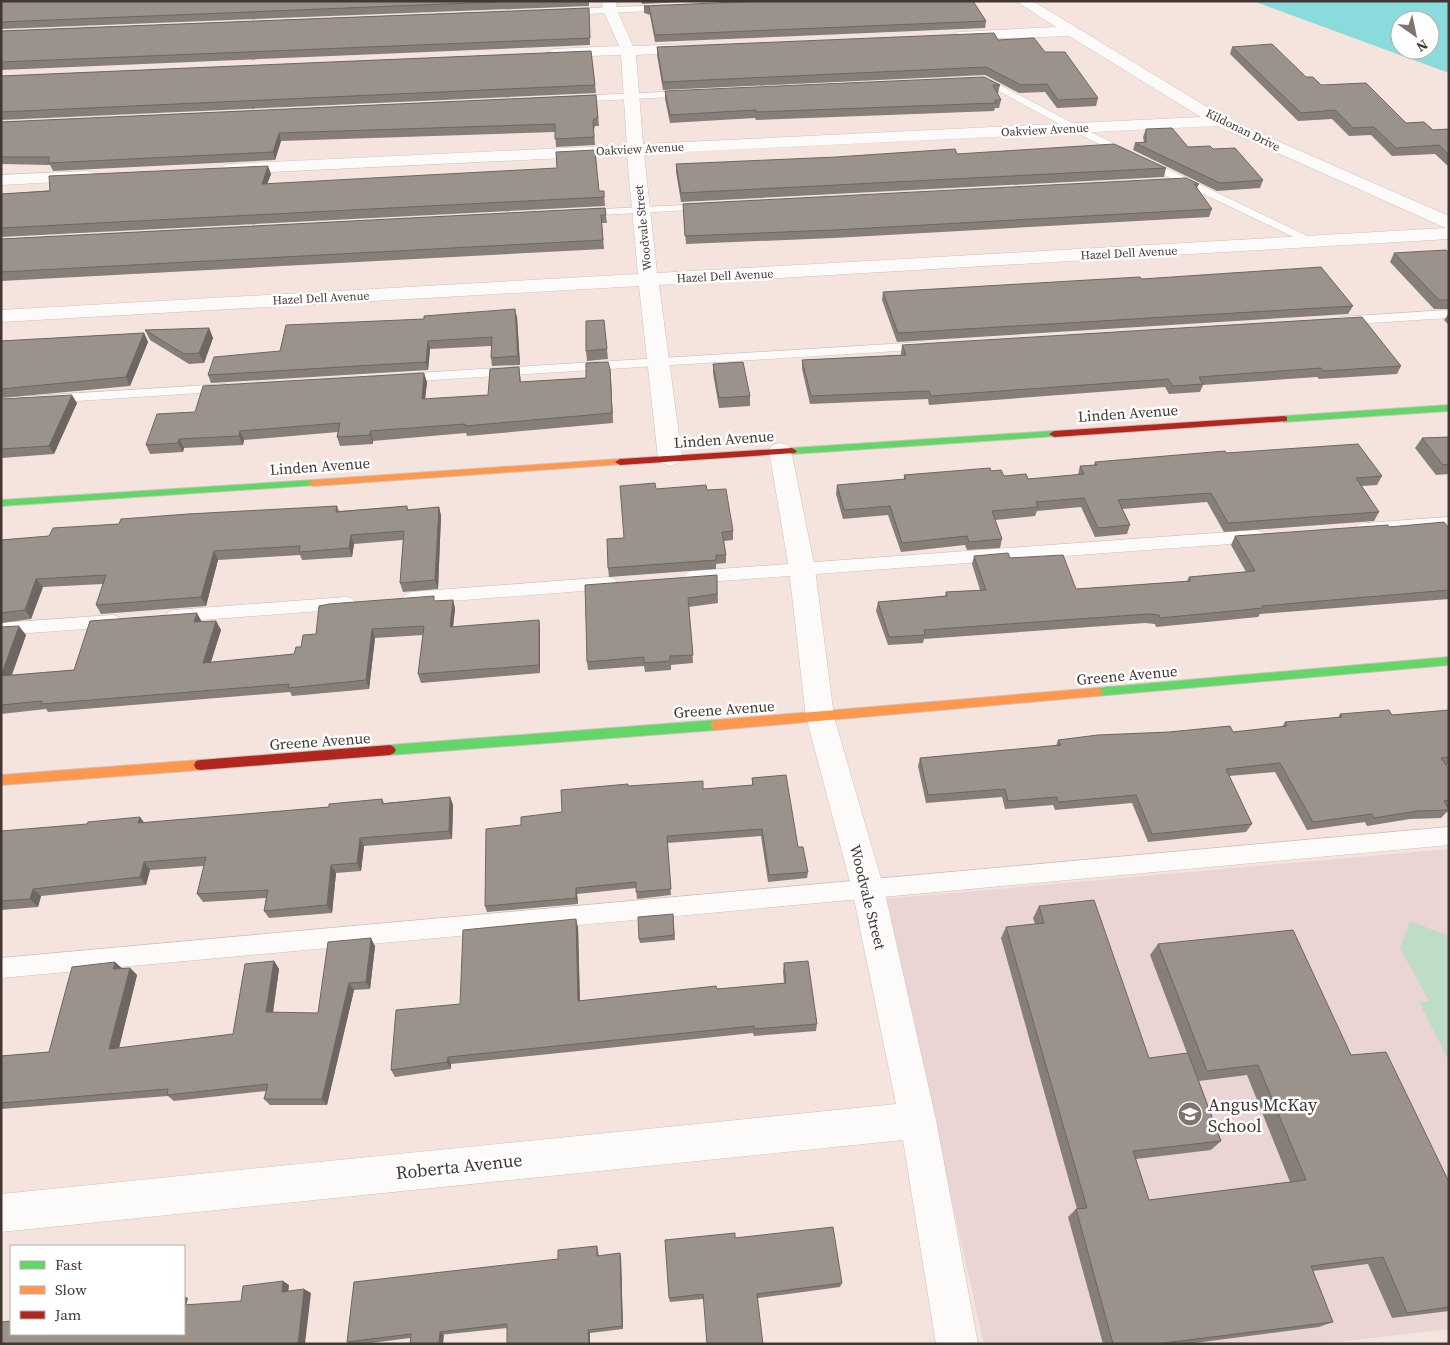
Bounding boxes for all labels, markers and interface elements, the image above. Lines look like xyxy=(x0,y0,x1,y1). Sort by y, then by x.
north arrow xyxy=(1390,10,1440,60)
text: N xyxy=(1412,35,1432,57)
street label: Kildonan Drive xyxy=(1203,105,1283,155)
street label: Oakview Avenue xyxy=(1001,120,1089,140)
street label: Oakview Avenue xyxy=(596,139,684,159)
street label: Woodvale Street xyxy=(631,184,655,272)
street label: Hazel Dell Avenue xyxy=(1080,242,1178,264)
street label: Hazel Dell Avenue xyxy=(676,265,774,287)
street label: Hazel Dell Avenue xyxy=(272,287,370,309)
street label: Linden Avenue xyxy=(1077,399,1179,427)
street label: Linden Avenue xyxy=(673,425,775,453)
street label: Linden Avenue xyxy=(269,452,371,480)
street label: Greene Avenue xyxy=(1076,660,1179,690)
street label: Greene Avenue xyxy=(673,695,776,723)
street label: Greene Avenue xyxy=(269,727,372,755)
street label: Woodvale Street xyxy=(845,842,891,952)
place label: Angus McKay School xyxy=(1208,1092,1318,1138)
school or university icon: Angus McKay School xyxy=(1177,1101,1203,1127)
street label: Roberta Avenue xyxy=(395,1147,523,1185)
legend xyxy=(10,1245,185,1335)
text: Fast xyxy=(55,1254,82,1275)
text: Slow xyxy=(55,1279,87,1300)
text: Jam xyxy=(54,1304,82,1325)

